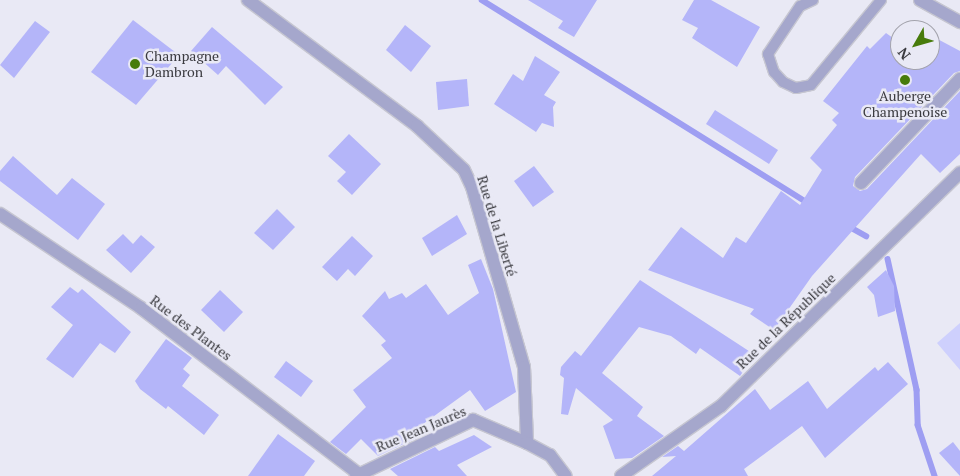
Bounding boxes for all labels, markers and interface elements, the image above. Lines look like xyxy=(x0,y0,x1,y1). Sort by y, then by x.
north arrow xyxy=(890,20,940,70)
text: N xyxy=(893,44,914,64)
place label: Champagne Dambron xyxy=(145,48,219,80)
marker: Champagne Dambron xyxy=(129,58,141,70)
marker: Auberge Champenoise xyxy=(899,74,911,86)
place label: Auberge Champenoise xyxy=(863,88,947,120)
street label: Rue de la Liberté xyxy=(474,174,520,278)
street label: Rue de la République xyxy=(733,270,839,372)
street label: Rue des Plantes xyxy=(147,292,235,364)
street label: Rue Jean Jaurès xyxy=(373,402,469,456)

